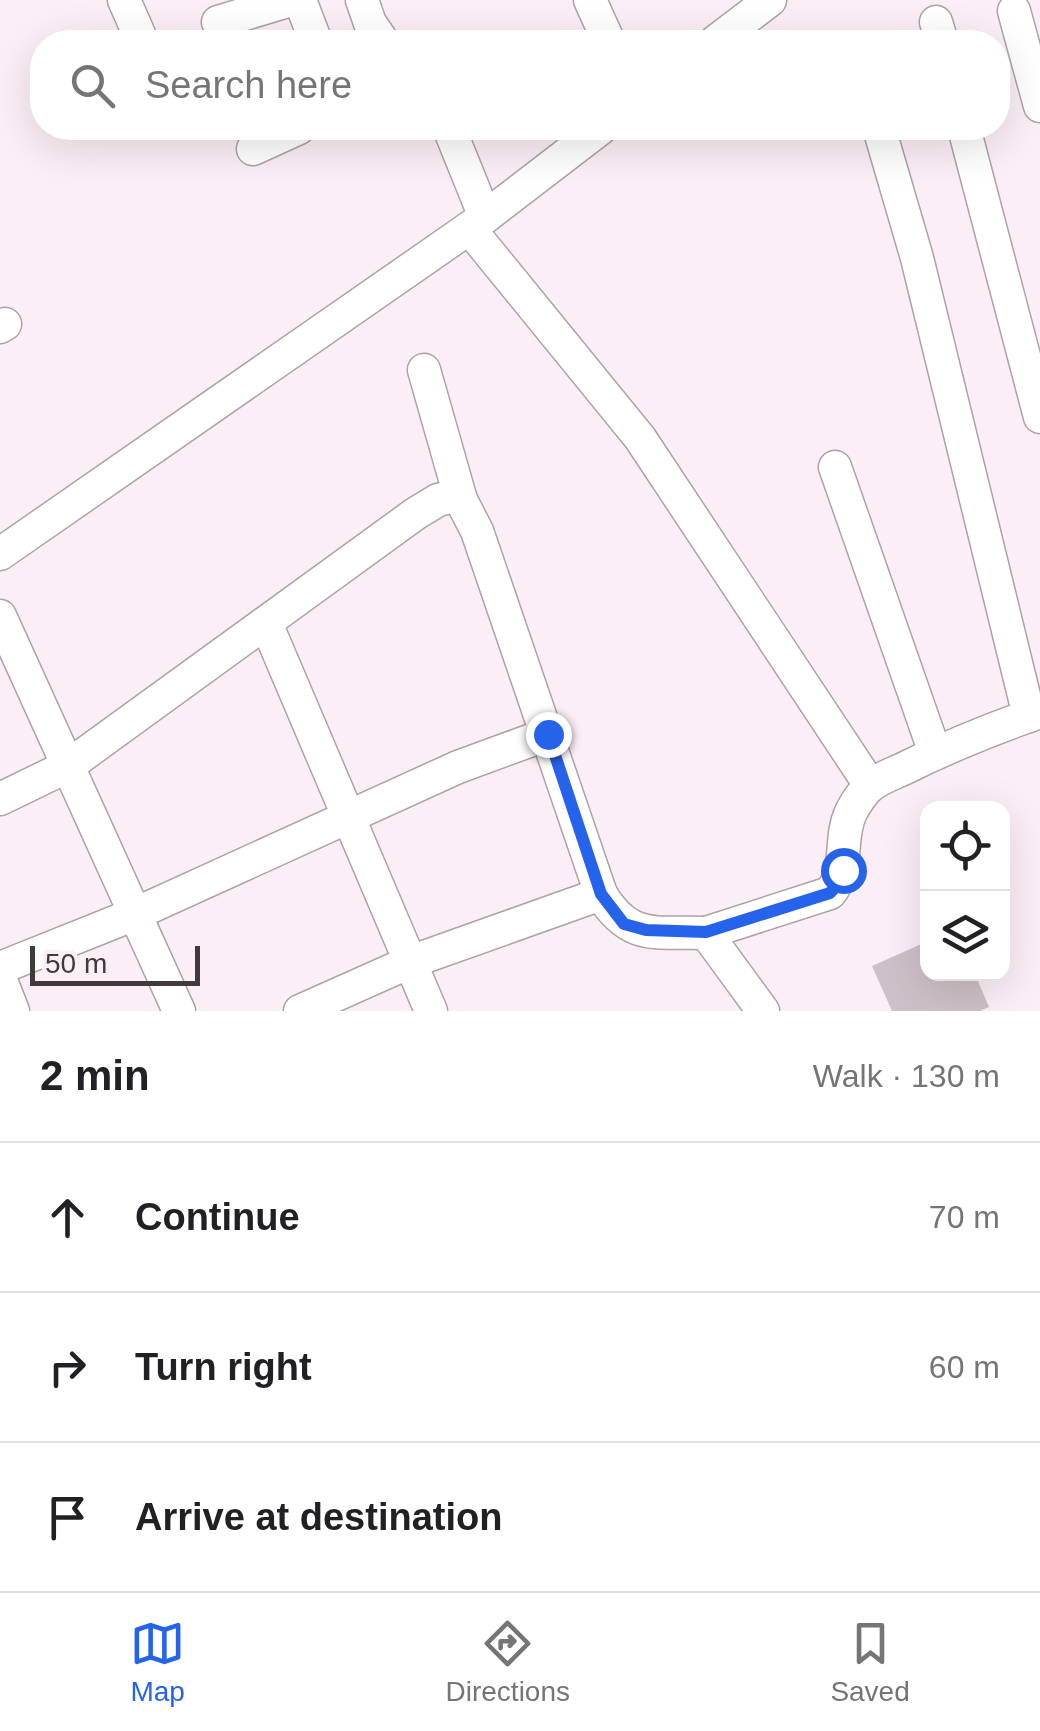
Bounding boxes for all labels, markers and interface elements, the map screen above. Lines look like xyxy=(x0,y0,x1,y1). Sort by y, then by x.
search box xyxy=(30,30,1010,140)
icon: search xyxy=(65,58,120,113)
text: Search here xyxy=(145,64,352,106)
route end xyxy=(526,712,572,758)
map controls xyxy=(920,801,1010,981)
button: locate xyxy=(920,801,1010,891)
route start xyxy=(821,848,867,894)
button: layers xyxy=(920,891,1010,981)
scale bar xyxy=(30,941,200,986)
text: 50 m xyxy=(45,948,107,979)
text: 2 min xyxy=(40,1052,150,1099)
text: Walk · 130 m xyxy=(813,1058,1000,1094)
icon: ahead xyxy=(40,1190,95,1245)
text: Continue xyxy=(135,1196,300,1238)
text: 70 m xyxy=(929,1199,1000,1235)
icon: right xyxy=(40,1340,95,1395)
text: Turn right xyxy=(135,1346,312,1388)
text: 60 m xyxy=(929,1349,1000,1385)
icon: arrive xyxy=(40,1490,95,1545)
text: Arrive at destination xyxy=(135,1496,502,1538)
tab: Map xyxy=(130,1616,185,1708)
tab: Directions xyxy=(446,1616,570,1708)
tab: Saved xyxy=(830,1616,910,1708)

